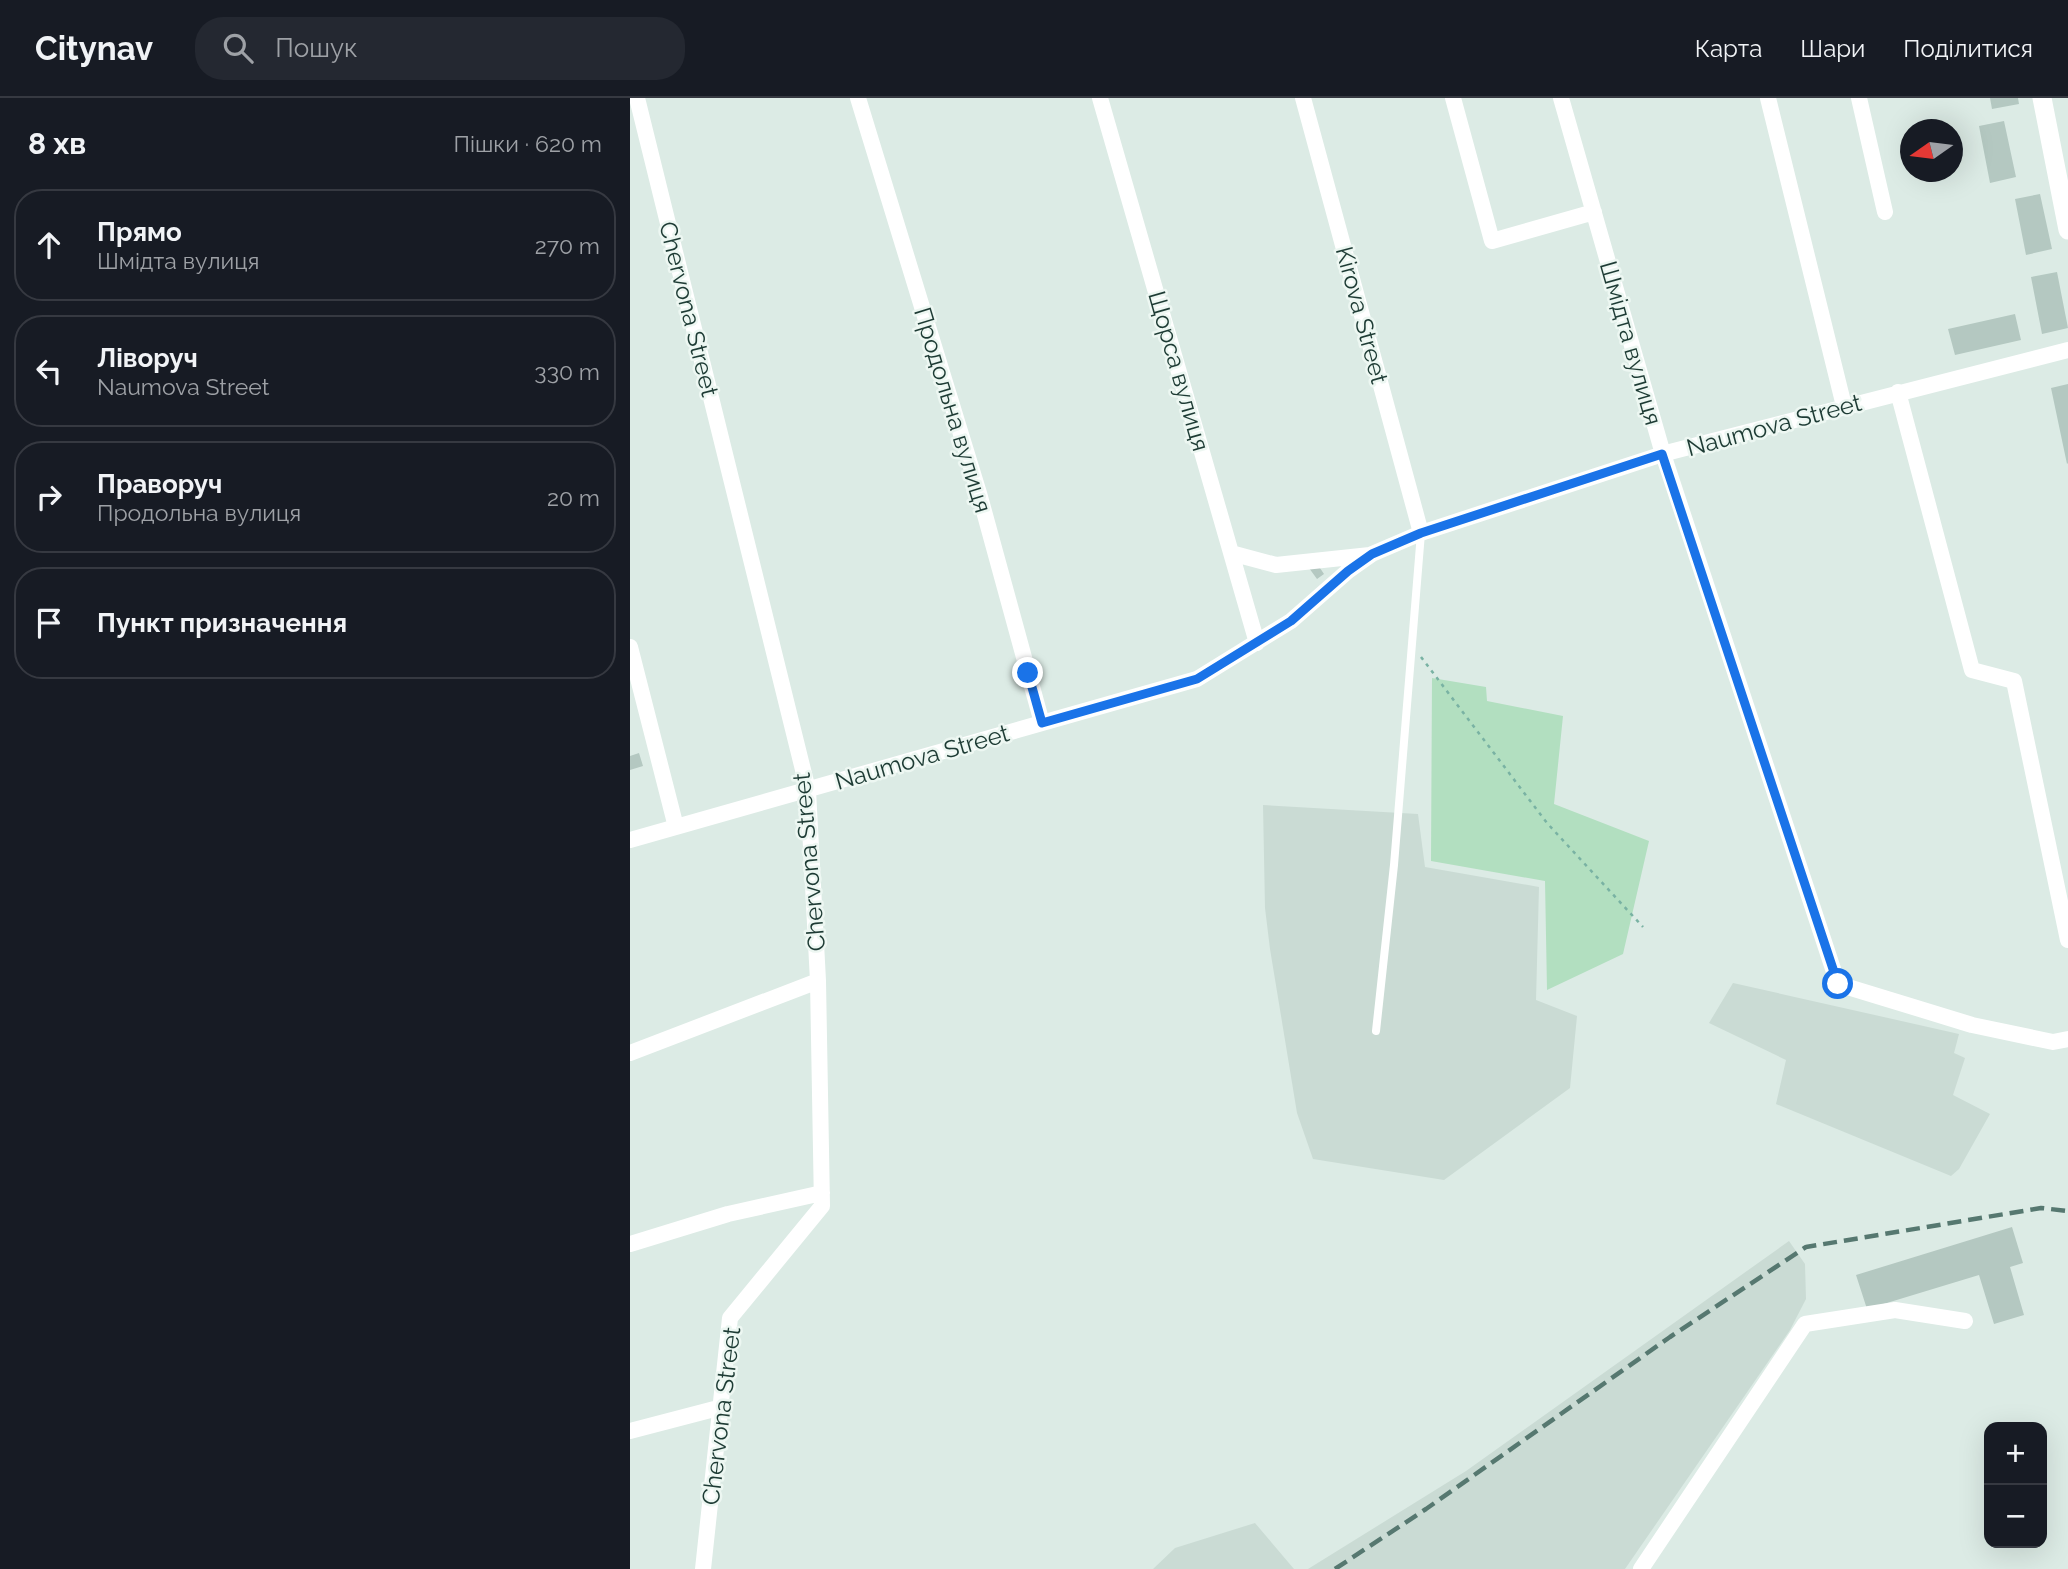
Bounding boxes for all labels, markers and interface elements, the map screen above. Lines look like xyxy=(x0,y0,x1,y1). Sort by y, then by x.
search box xyxy=(195,17,685,80)
text: Citynav xyxy=(35,29,153,68)
icon: search xyxy=(219,29,257,67)
text: Пошук xyxy=(275,33,358,63)
text: Карта xyxy=(1695,34,1762,63)
text: Шари xyxy=(1800,34,1865,63)
text: Поділитися xyxy=(1903,34,2033,63)
north arrow xyxy=(1900,119,1963,182)
text: 8 хв xyxy=(28,126,86,161)
text: Пішки · 620 m xyxy=(454,130,602,157)
text: Прямо xyxy=(97,217,182,247)
street label: Chervona Street xyxy=(653,218,725,400)
icon: ahead xyxy=(30,226,68,264)
text: 270 m xyxy=(535,232,600,259)
street label: Kirova Street xyxy=(1330,243,1394,387)
text: Шмідта вулиця xyxy=(97,247,259,274)
street label: Шмідта вулиця xyxy=(1594,258,1668,428)
street label: Щорса вулиця xyxy=(1142,288,1216,454)
street label: Продольна вулиця xyxy=(908,304,998,516)
text: Ліворуч xyxy=(97,343,198,373)
icon: left xyxy=(30,352,68,390)
text: 330 m xyxy=(534,358,600,385)
text: Naumova Street xyxy=(97,373,269,400)
street label: Naumova Street xyxy=(1683,388,1865,462)
text: Праворуч xyxy=(97,469,222,499)
icon: right xyxy=(30,478,68,516)
text: 20 m xyxy=(547,484,600,511)
text: Продольна вулиця xyxy=(97,499,301,526)
icon: arrive xyxy=(30,604,68,642)
text: Пункт призначення xyxy=(97,608,347,638)
route end xyxy=(1012,657,1043,688)
street label: Naumova Street xyxy=(832,718,1012,796)
street label: Chervona Street xyxy=(787,771,831,953)
route start xyxy=(1822,968,1853,999)
street label: Chervona Street xyxy=(696,1325,746,1507)
map controls xyxy=(1984,1422,2047,1548)
button: + xyxy=(1984,1422,2047,1485)
button: − xyxy=(1984,1485,2047,1548)

